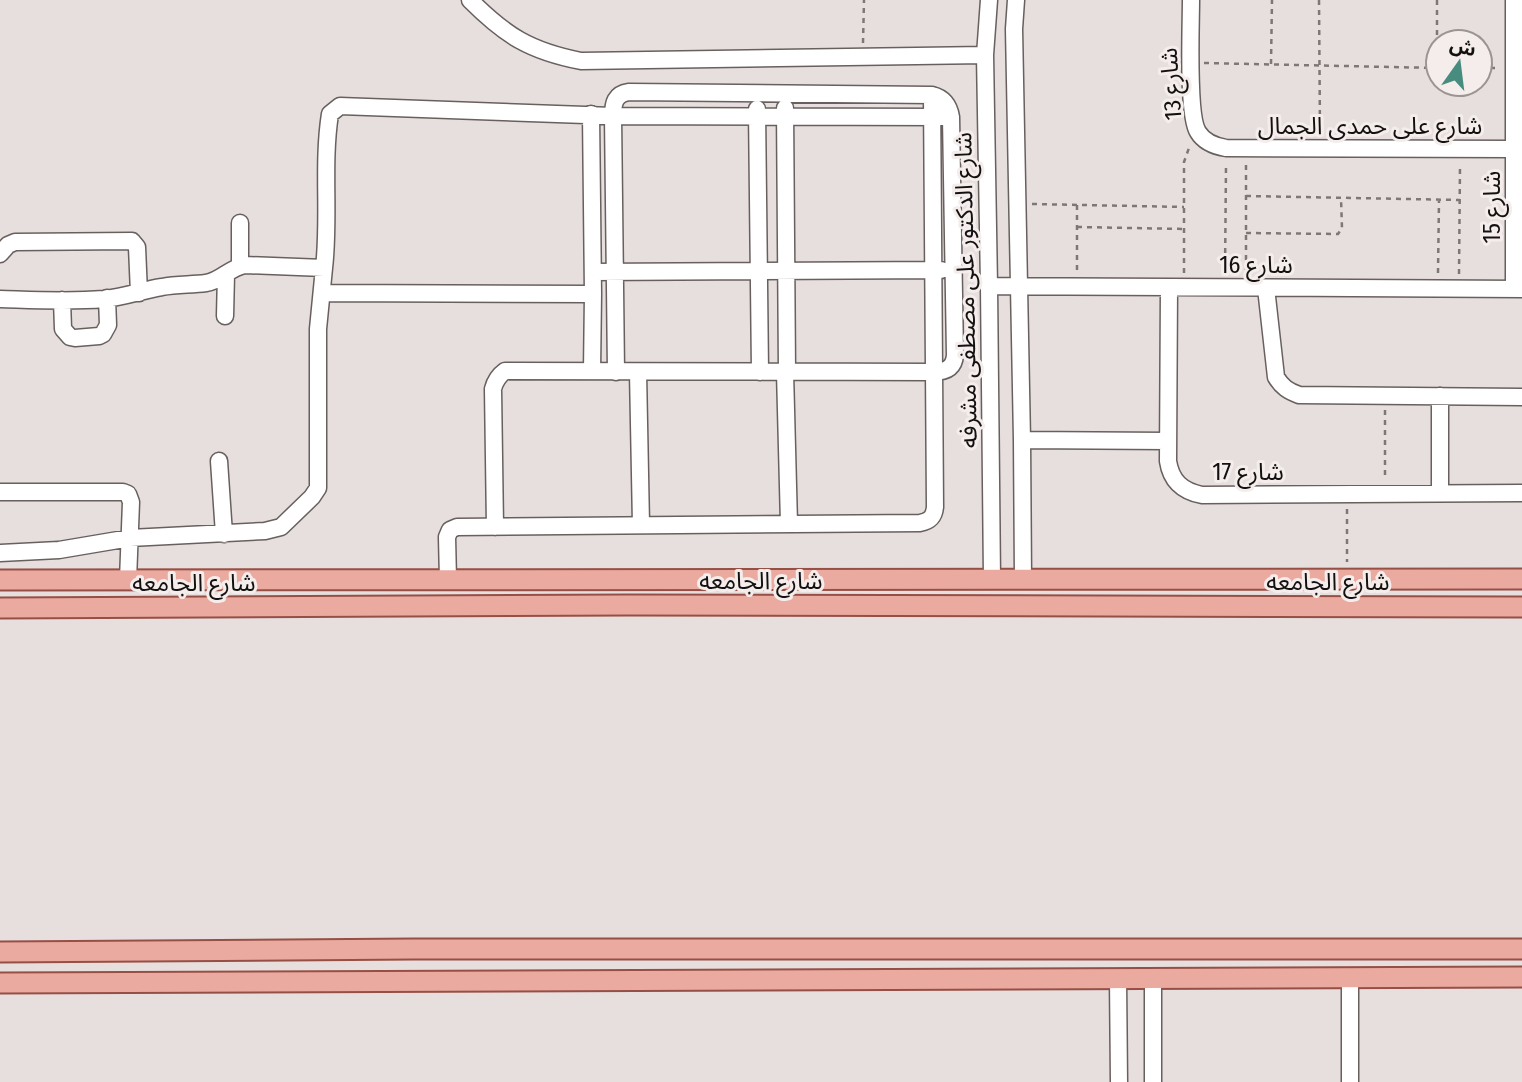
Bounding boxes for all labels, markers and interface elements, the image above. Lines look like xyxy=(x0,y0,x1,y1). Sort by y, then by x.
north arrow xyxy=(1424,28,1494,98)
text: ش xyxy=(1448,33,1478,61)
street label: شارع 13 xyxy=(1155,47,1190,121)
street label: شارع على حمدى الجمال xyxy=(1258,112,1482,143)
street label: شارع الدكتور على مصطفى مشرفه xyxy=(949,132,986,448)
street label: شارع 15 xyxy=(1478,171,1509,243)
street label: شارع 16 xyxy=(1219,251,1293,282)
street label: شارع 17 xyxy=(1212,458,1284,489)
street label: شارع الجامعه xyxy=(699,567,823,598)
street label: شارع الجامعه xyxy=(1266,568,1390,599)
street label: شارع الجامعه xyxy=(132,569,256,600)

